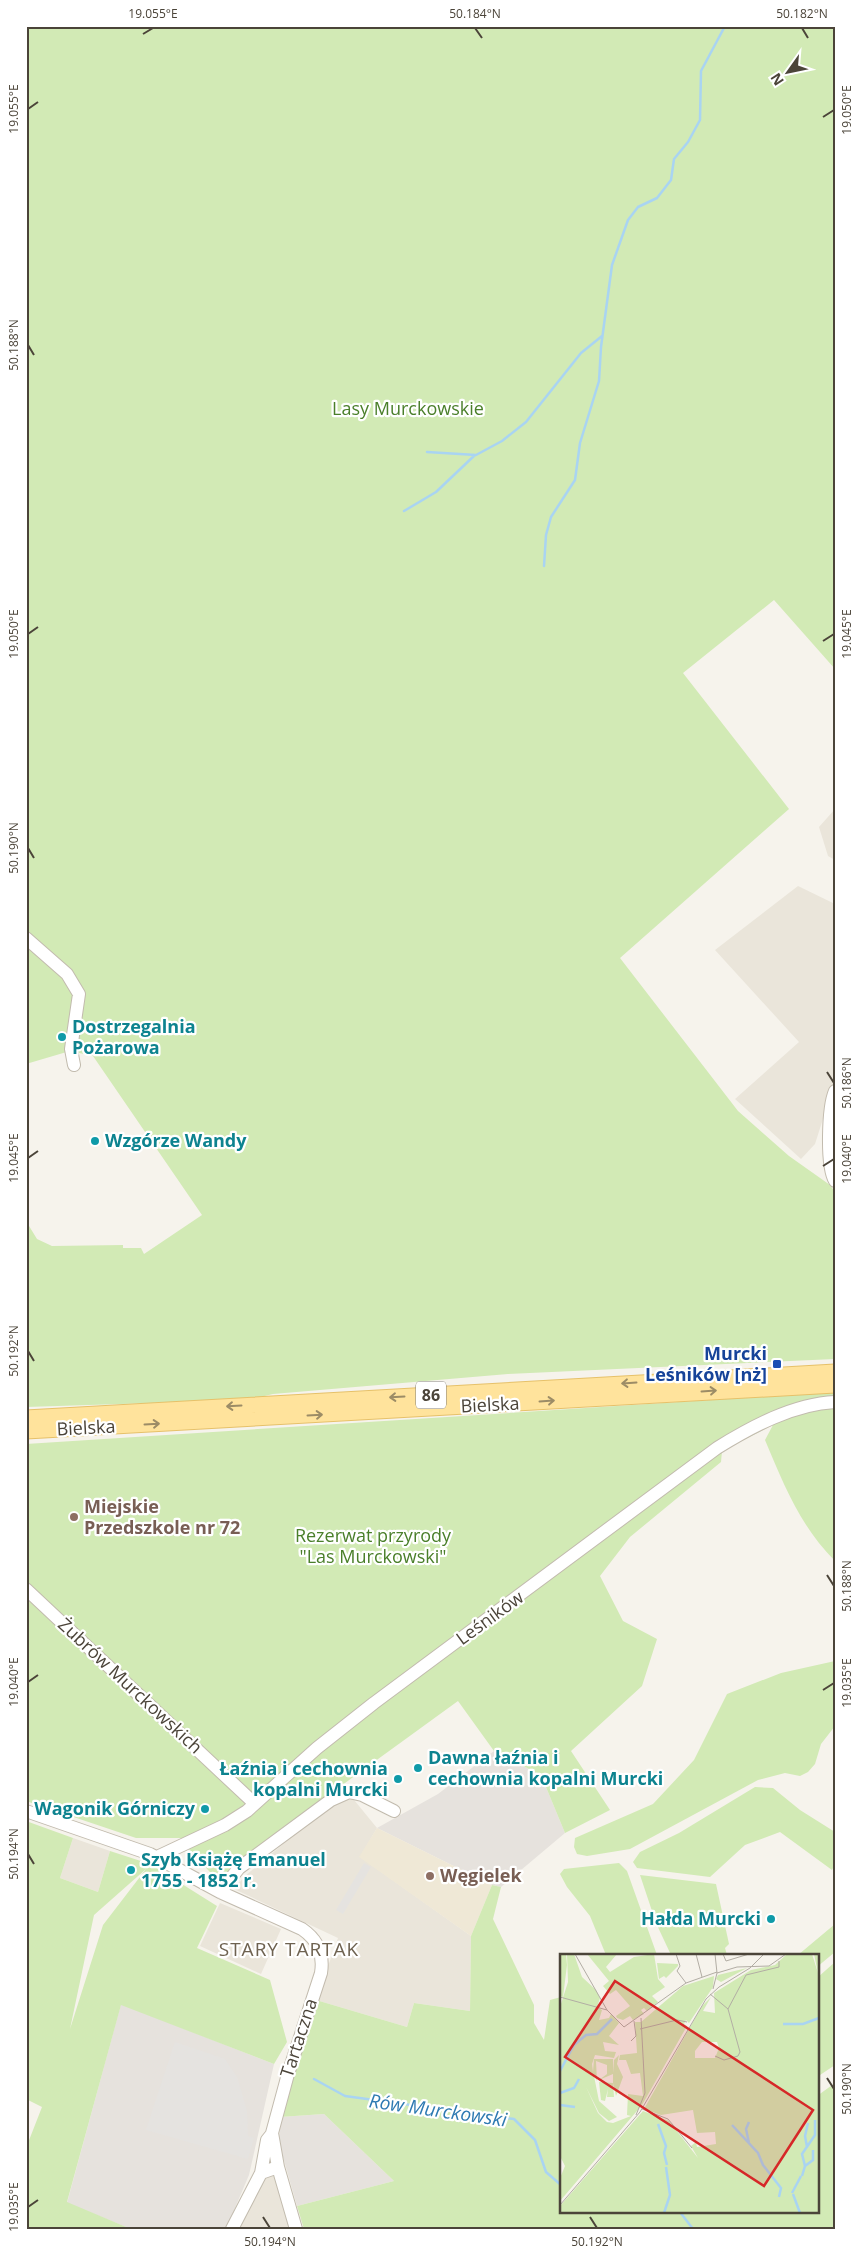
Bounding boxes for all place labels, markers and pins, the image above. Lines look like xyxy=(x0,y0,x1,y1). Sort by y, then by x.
place label: Dostrzegalnia Pożarowa xyxy=(72,1014,196,1059)
marker: Dostrzegalnia Pożarowa xyxy=(56,1031,68,1043)
place label: Wzgórze Wandy xyxy=(105,1128,247,1152)
marker: Wzgórze Wandy xyxy=(89,1135,101,1147)
place label: Murcki Leśników [nż] xyxy=(645,1341,767,1386)
marker: Murcki Leśników [nż] xyxy=(771,1358,783,1370)
place label: Miejskie Przedszkole nr 72 xyxy=(84,1494,240,1539)
marker: Miejskie Przedszkole nr 72 xyxy=(68,1511,80,1523)
place label: Dawna łaźnia i cechownia kopalni Murcki xyxy=(428,1745,663,1790)
place label: Łaźnia i cechownia kopalni Murcki xyxy=(219,1756,388,1801)
marker: Dawna łaźnia i cechownia kopalni Murcki xyxy=(412,1762,424,1774)
marker: Łaźnia i cechownia kopalni Murcki xyxy=(392,1773,404,1785)
place label: Wagonik Górniczy xyxy=(34,1796,196,1820)
marker: Wagonik Górniczy xyxy=(199,1803,211,1815)
place label: Szyb Książę Emanuel 1755 - 1852 r. xyxy=(141,1847,326,1892)
place label: Węgielek xyxy=(440,1863,522,1887)
marker: Szyb Książę Emanuel 1755 - 1852 r. xyxy=(125,1864,137,1876)
marker: Węgielek xyxy=(424,1870,436,1882)
place label: Hałda Murcki xyxy=(641,1906,761,1930)
marker: Hałda Murcki xyxy=(765,1913,777,1925)

